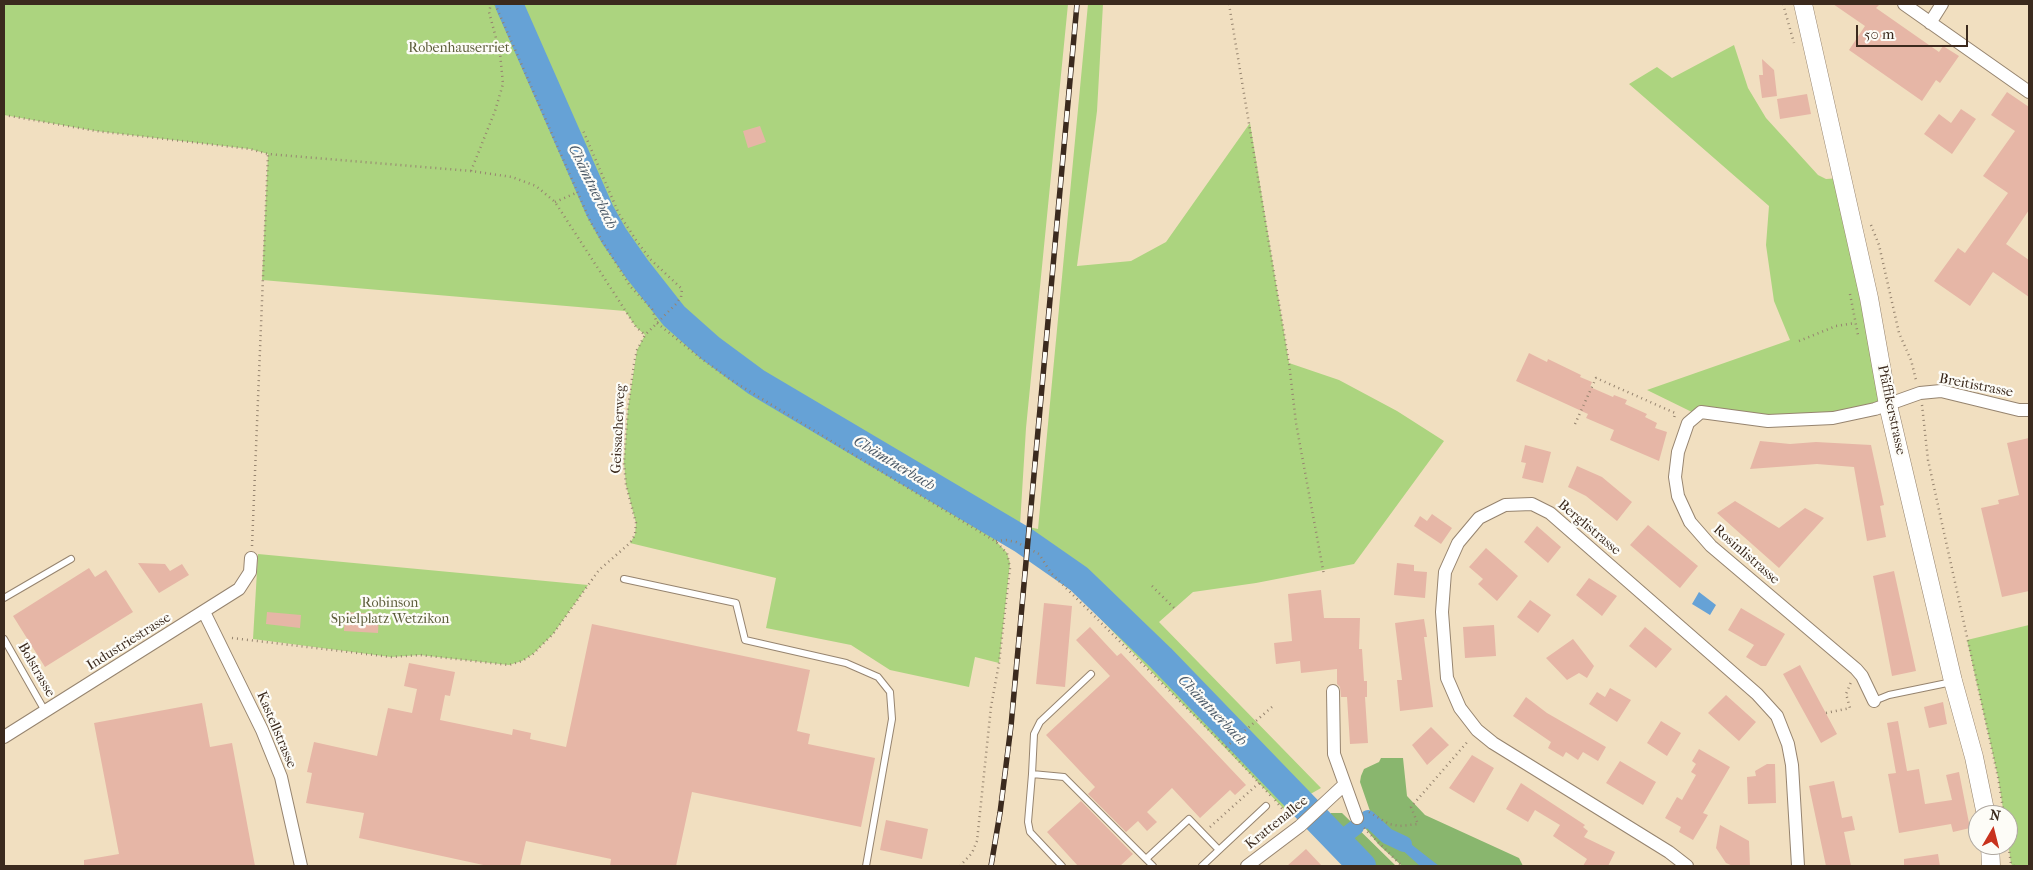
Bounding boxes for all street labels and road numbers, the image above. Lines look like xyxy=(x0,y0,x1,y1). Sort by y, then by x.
street label: Pfäffikerstrasse xyxy=(1873,364,1909,456)
street label: Breitistrasse xyxy=(1938,371,2014,401)
street label: Geissacherweg xyxy=(608,384,630,474)
street label: Berglistrasse xyxy=(1554,497,1624,559)
street label: Rosinlistrasse xyxy=(1709,522,1783,588)
street label: Industriestrasse xyxy=(84,609,174,675)
street label: Bolstrasse xyxy=(14,640,58,700)
street label: Kastellstrasse xyxy=(252,689,300,771)
street label: Krattenallee xyxy=(1242,793,1312,853)

